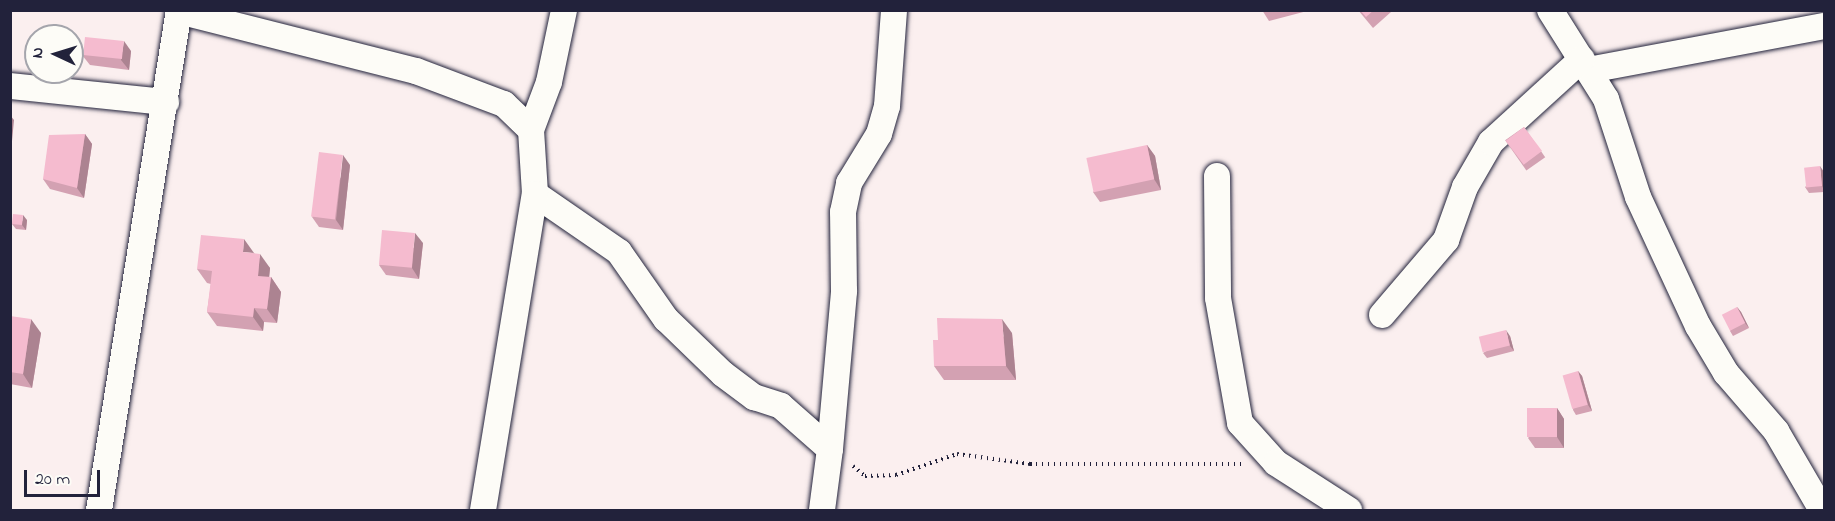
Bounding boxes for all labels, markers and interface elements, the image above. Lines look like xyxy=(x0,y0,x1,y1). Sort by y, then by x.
north arrow xyxy=(24,24,84,84)
text: N xyxy=(26,47,50,59)
scale bar xyxy=(27,458,104,496)
text: 20 m xyxy=(35,467,70,493)

